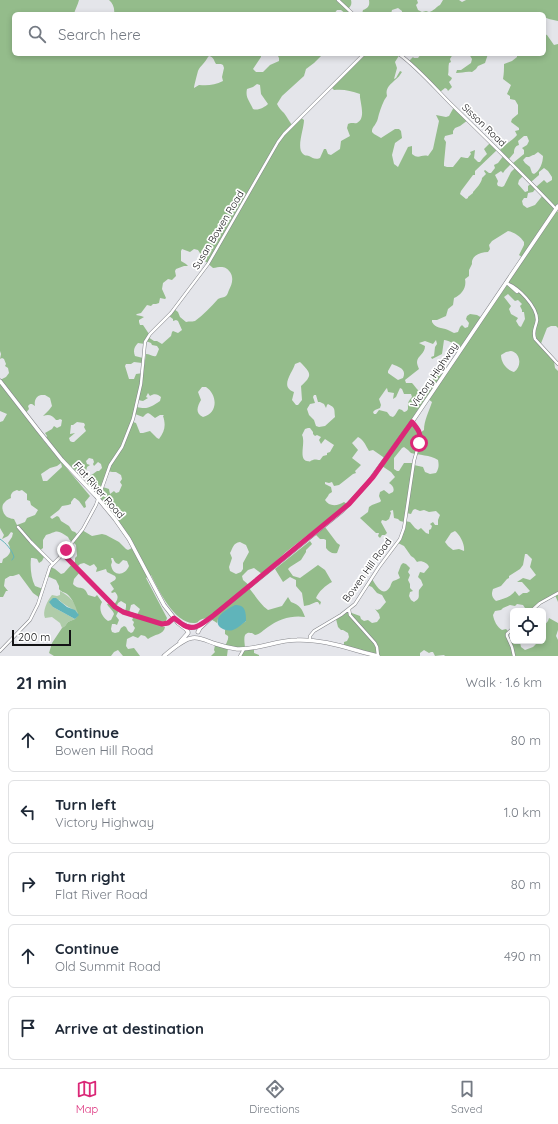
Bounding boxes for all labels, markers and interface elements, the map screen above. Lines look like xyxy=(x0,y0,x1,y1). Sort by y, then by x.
search box xyxy=(12,12,546,56)
icon: search xyxy=(26,23,48,45)
text: Search here xyxy=(58,25,141,44)
street label: Sisson Road xyxy=(459,101,509,149)
street label: Susan Bowen Road xyxy=(189,188,247,272)
street label: Victory Highway xyxy=(407,340,461,410)
route start xyxy=(410,434,428,452)
street label: Flat River Road xyxy=(71,459,127,521)
street label: Bowen Hill Road xyxy=(339,536,395,604)
route end xyxy=(57,541,75,559)
map controls xyxy=(510,608,546,644)
button: locate xyxy=(510,608,546,644)
scale bar xyxy=(12,628,71,647)
text: 200 m xyxy=(18,630,50,644)
text: 21 min xyxy=(16,672,67,693)
text: Walk · 1.6 km xyxy=(466,674,542,690)
text: Continue xyxy=(55,723,119,742)
icon: ahead xyxy=(17,729,39,751)
text: 80 m xyxy=(511,732,541,748)
text: Bowen Hill Road xyxy=(55,742,153,758)
text: Turn left xyxy=(55,795,117,814)
icon: left xyxy=(17,801,39,823)
text: 1.0 km xyxy=(504,804,541,820)
text: Victory Highway xyxy=(55,814,154,830)
text: Turn right xyxy=(55,867,126,886)
icon: right xyxy=(17,873,39,895)
text: 80 m xyxy=(511,876,541,892)
text: Flat River Road xyxy=(55,886,148,902)
text: Continue xyxy=(55,939,119,958)
icon: ahead xyxy=(17,945,39,967)
text: 490 m xyxy=(504,948,541,964)
text: Old Summit Road xyxy=(55,958,161,974)
icon: arrive xyxy=(17,1017,39,1039)
text: Arrive at destination xyxy=(55,1019,204,1038)
tab: Map xyxy=(76,1078,98,1116)
tab: Directions xyxy=(249,1078,300,1116)
tab: Saved xyxy=(451,1078,482,1116)

